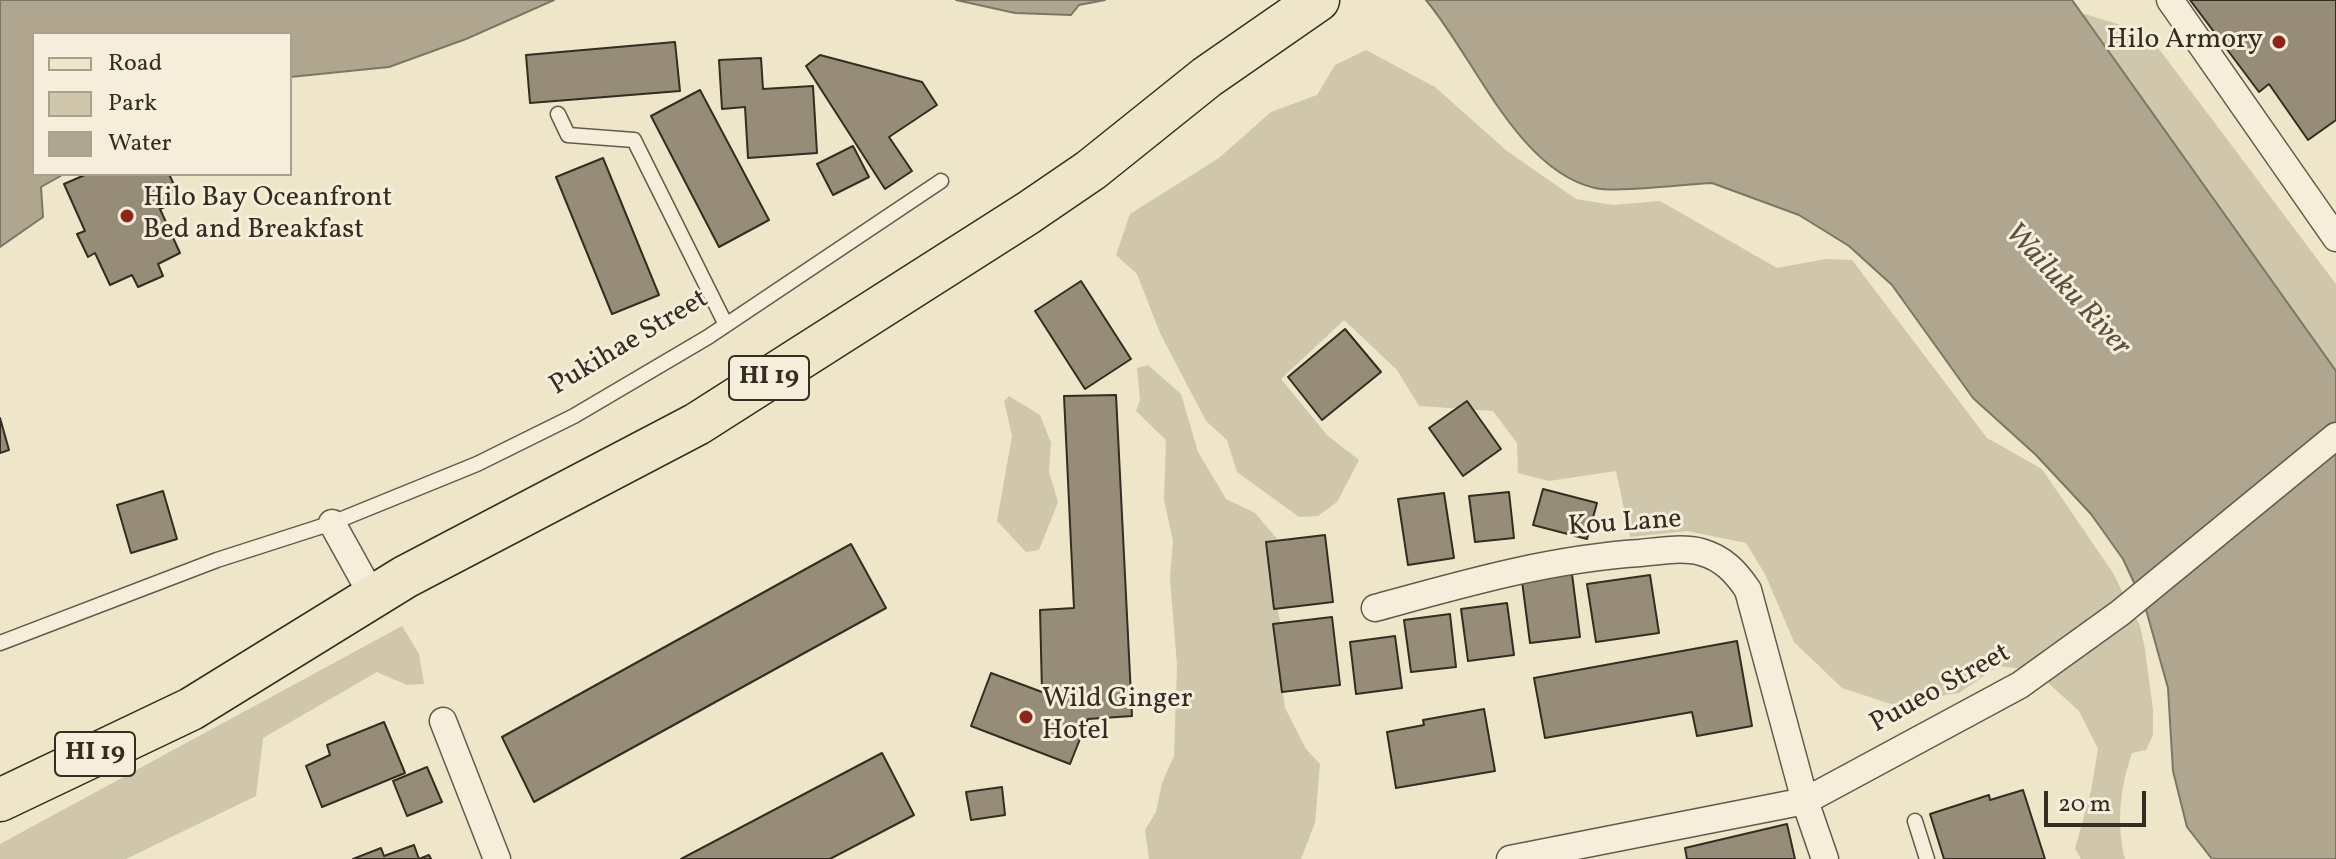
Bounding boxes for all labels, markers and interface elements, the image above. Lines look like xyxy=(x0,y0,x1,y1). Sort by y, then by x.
place label: Hilo Armory xyxy=(2107,25,2263,59)
legend xyxy=(32,32,292,176)
marker: Hilo Armory xyxy=(2270,33,2288,51)
text: Road xyxy=(108,47,162,81)
text: Park xyxy=(108,87,157,121)
text: Water xyxy=(108,127,172,161)
place label: Hilo Bay Oceanfront Bed and Breakfast xyxy=(143,183,392,249)
marker: Hilo Bay Oceanfront Bed and Breakfast xyxy=(118,207,136,225)
water label: Wailuku River xyxy=(1995,217,2137,365)
street label: Pukihae Street xyxy=(545,284,715,404)
road number: HI 19 xyxy=(729,356,809,400)
street label: Kou Lane xyxy=(1567,504,1683,546)
street label: Puueo Street xyxy=(1865,638,2017,742)
place label: Wild Ginger Hotel xyxy=(1042,684,1192,750)
marker: Wild Ginger Hotel xyxy=(1017,708,1035,726)
road number: HI 19 xyxy=(55,732,135,776)
scale bar xyxy=(2048,775,2150,825)
text: 20 m xyxy=(2058,788,2111,822)

